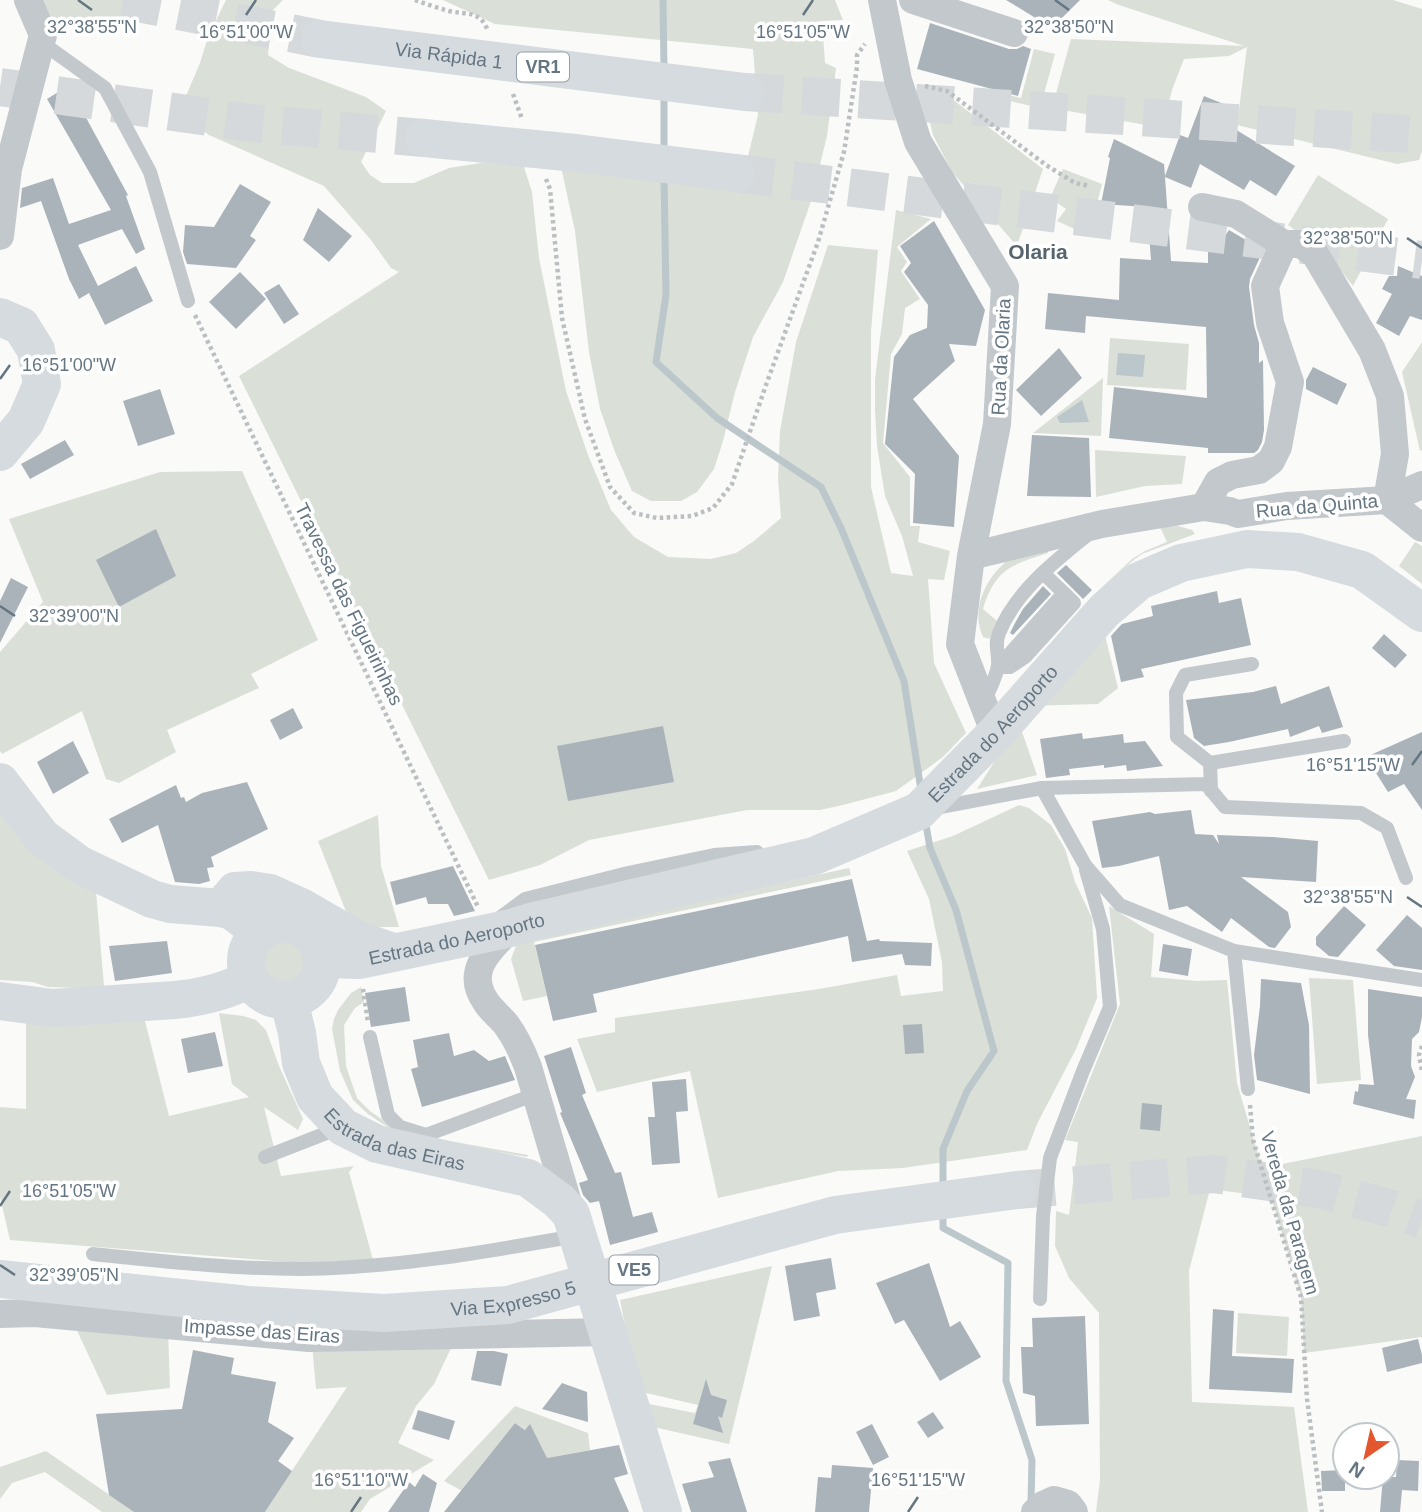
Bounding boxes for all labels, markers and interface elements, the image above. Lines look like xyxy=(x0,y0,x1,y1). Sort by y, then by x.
text: 32°38'55"N xyxy=(47,17,137,37)
text: 32°38'50"N xyxy=(1024,17,1114,37)
text: 16°51'00"W xyxy=(199,22,293,42)
text: 16°51'05"W xyxy=(756,22,850,42)
street label: Via Rápida 1 xyxy=(394,38,504,72)
road number: VR1 xyxy=(517,52,569,82)
text: 32°38'50"N xyxy=(1303,228,1393,248)
district label: Olaria xyxy=(1008,240,1068,263)
street label: Rua da Olaria xyxy=(987,297,1015,416)
text: 16°51'00"W xyxy=(22,355,116,375)
street label: Rua da Quinta xyxy=(1255,490,1379,522)
street label: Travessa das Figueirinhas xyxy=(291,500,407,708)
text: 32°39'00"N xyxy=(29,606,119,626)
street label: Estrada do Aeroporto xyxy=(923,661,1062,806)
text: 16°51'15"W xyxy=(1306,755,1400,775)
text: 32°38'55"N xyxy=(1303,887,1393,907)
street label: Estrada do Aeroporto xyxy=(367,908,547,968)
street label: Estrada das Eiras xyxy=(320,1104,467,1174)
street label: Vereda da Paragem xyxy=(1257,1129,1323,1297)
text: 16°51'05"W xyxy=(22,1181,116,1201)
road number: VE5 xyxy=(610,1255,658,1284)
text: 32°39'05"N xyxy=(29,1265,119,1285)
street label: Via Expresso 5 xyxy=(450,1276,578,1319)
street label: Impasse das Eiras xyxy=(183,1315,341,1347)
north arrow xyxy=(1331,1421,1401,1491)
text: N xyxy=(1345,1457,1368,1482)
text: 16°51'10"W xyxy=(314,1470,408,1490)
text: 16°51'15"W xyxy=(871,1470,965,1490)

